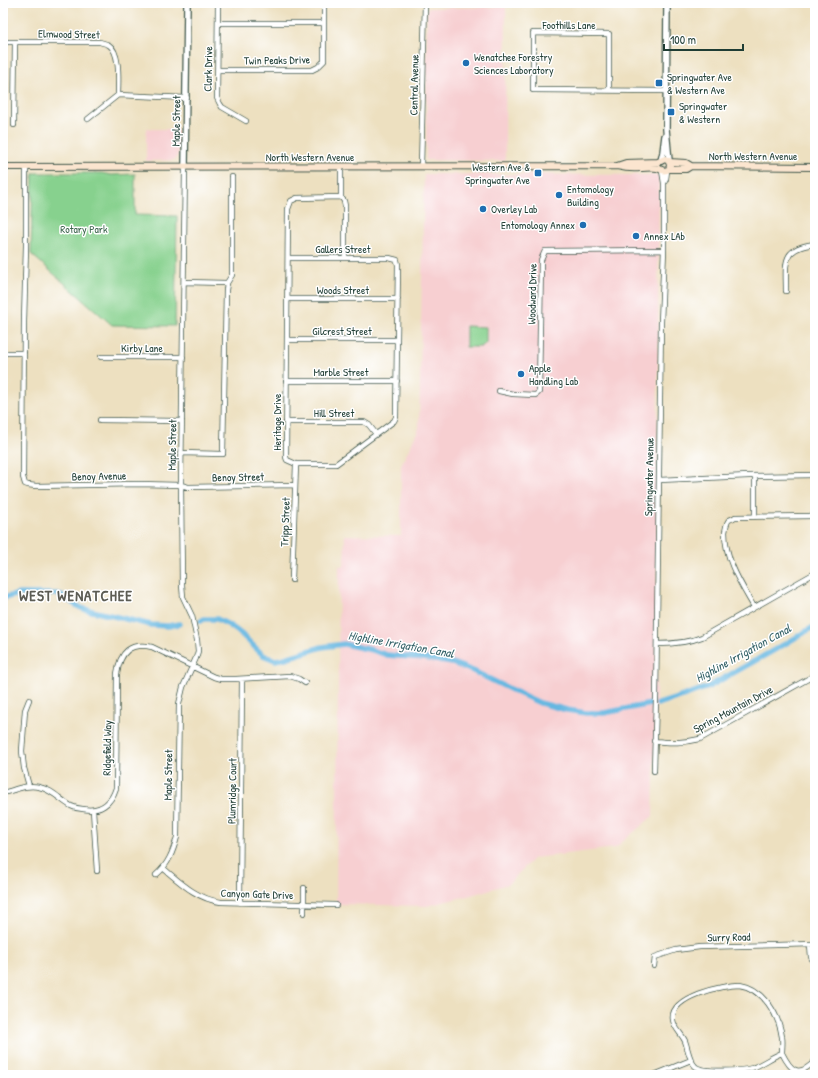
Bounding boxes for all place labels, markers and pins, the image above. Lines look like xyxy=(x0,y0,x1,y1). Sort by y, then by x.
place label: Wenatchee Forestry Sciences Laboratory xyxy=(474,50,554,77)
marker: Wenatchee Forestry Sciences Laboratory xyxy=(461,58,471,68)
place label: Springwater Ave & Western Ave xyxy=(667,70,732,97)
marker: Springwater Ave & Western Ave xyxy=(654,78,664,88)
place label: Springwater & Western xyxy=(679,99,728,126)
marker: Springwater & Western xyxy=(666,107,676,117)
place label: Western Ave & Springwater Ave xyxy=(465,160,531,187)
marker: Western Ave & Springwater Ave xyxy=(533,168,543,178)
place label: Entomology Building xyxy=(567,182,614,209)
marker: Entomology Building xyxy=(554,190,564,200)
place label: Overley Lab xyxy=(491,202,538,216)
marker: Overley Lab xyxy=(478,204,488,214)
place label: Entomology Annex xyxy=(501,218,575,232)
marker: Entomology Annex xyxy=(578,220,588,230)
place label: Annex LAb xyxy=(644,229,686,243)
marker: Annex LAb xyxy=(631,231,641,241)
place label: Apple Handling Lab xyxy=(529,361,579,388)
marker: Apple Handling Lab xyxy=(516,369,526,379)

